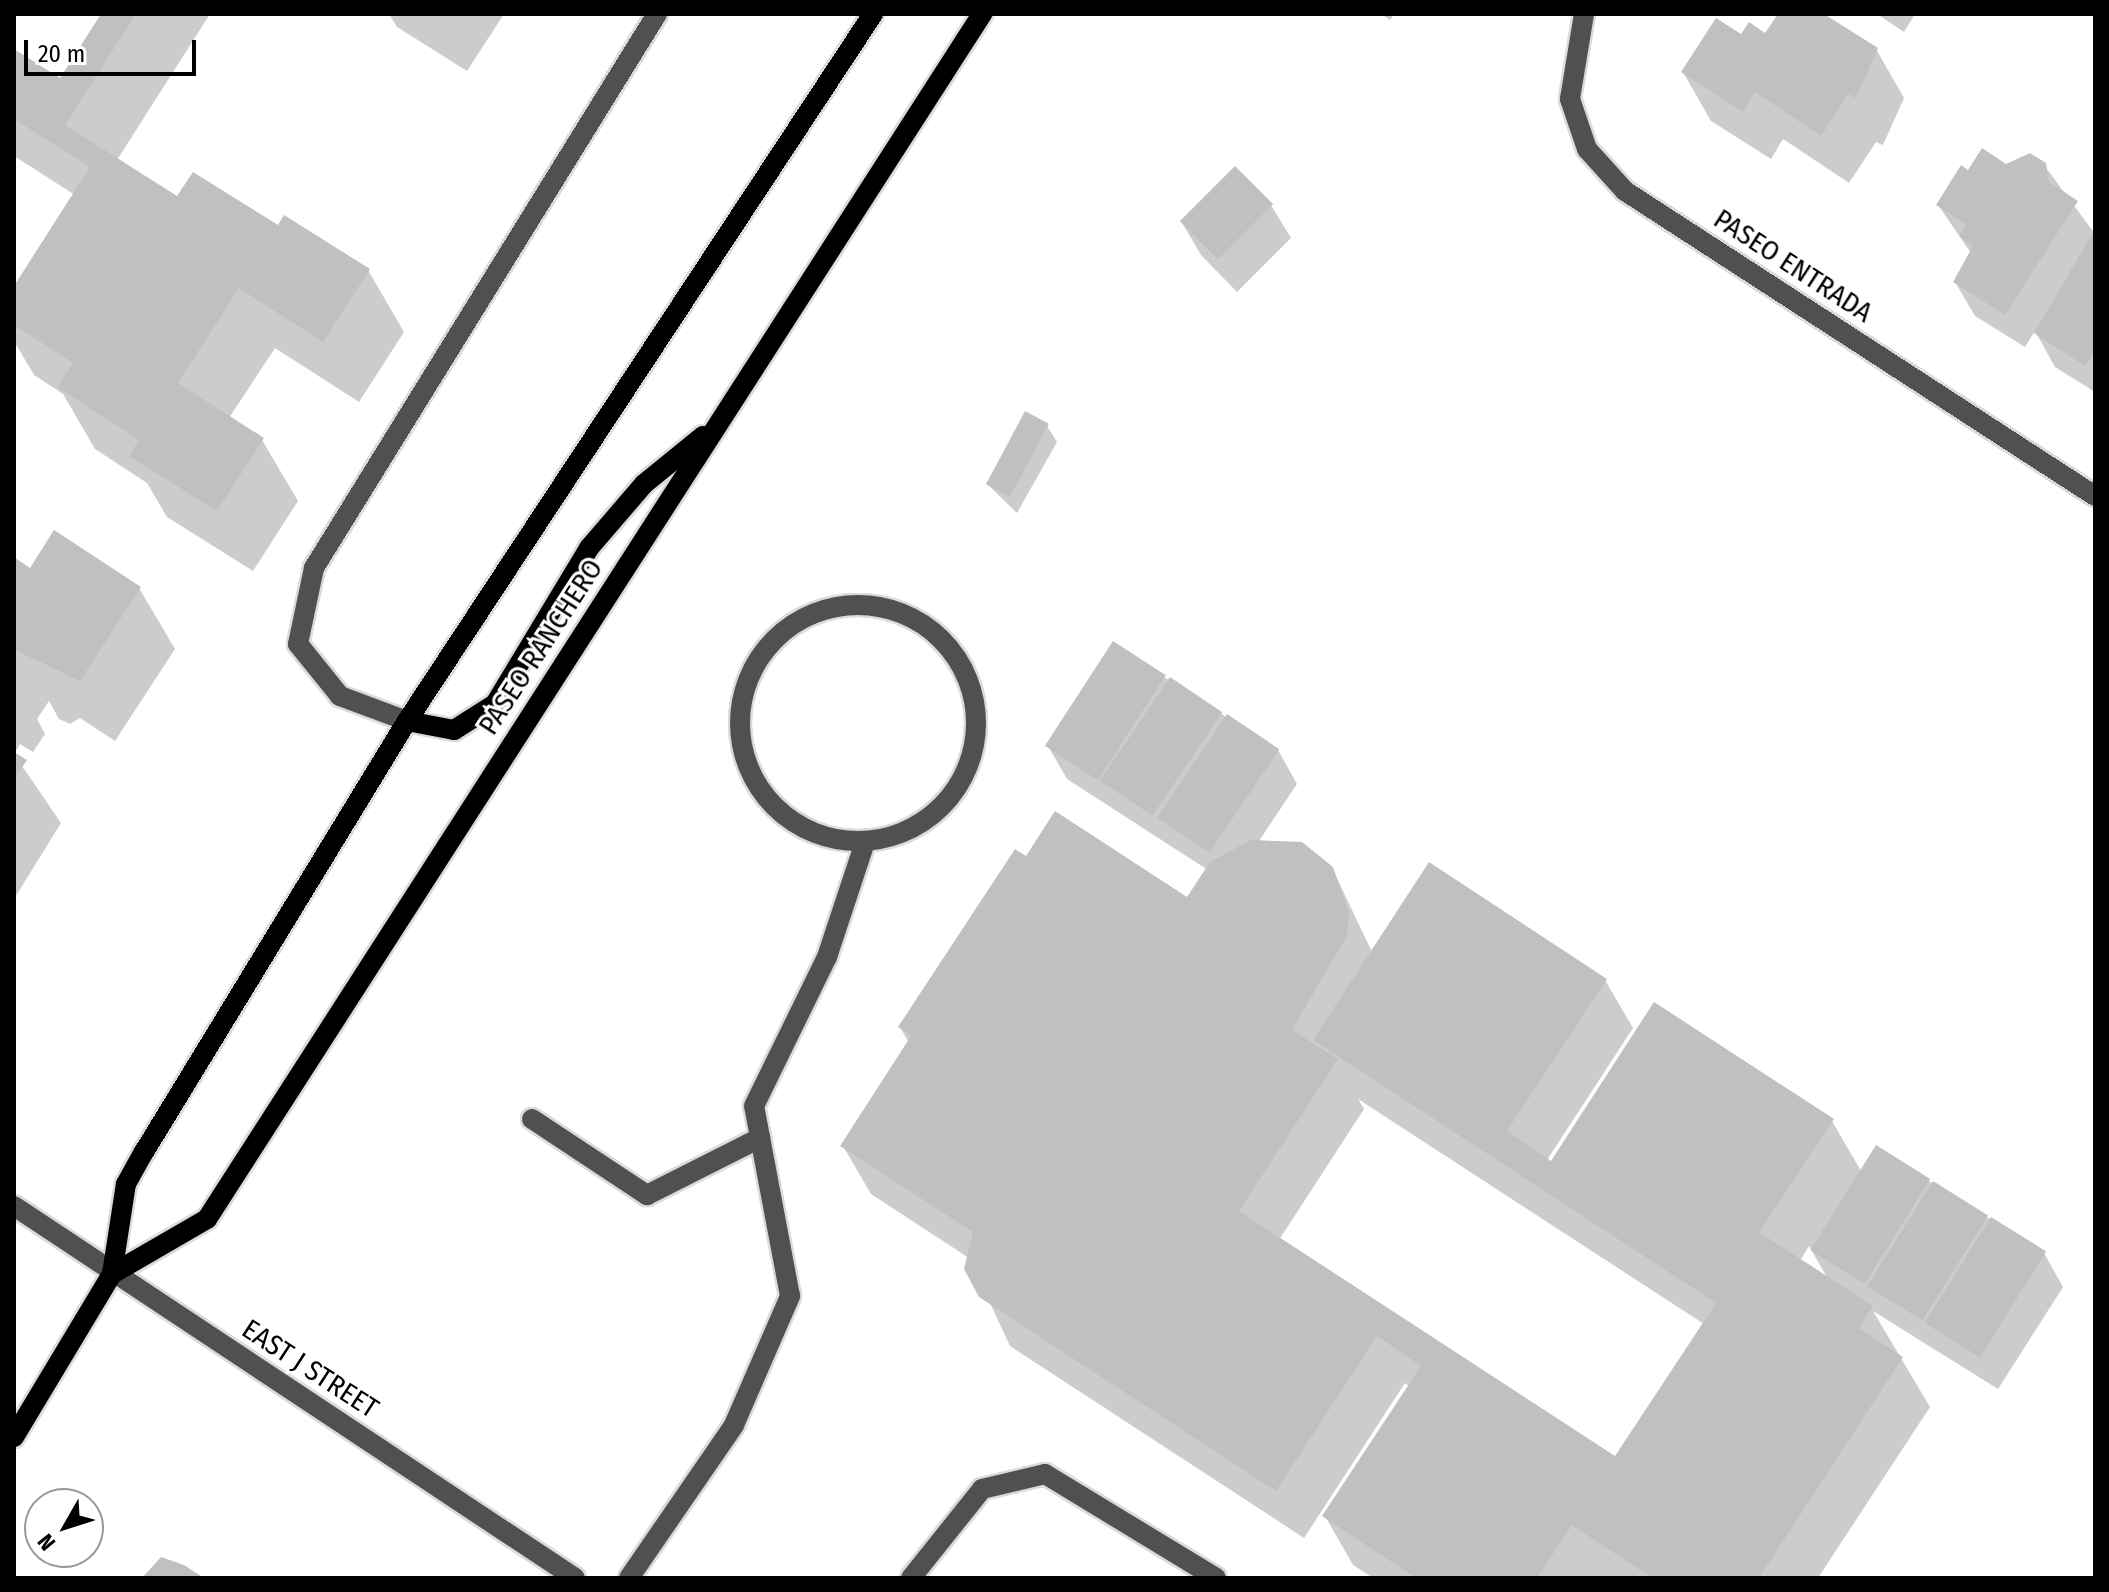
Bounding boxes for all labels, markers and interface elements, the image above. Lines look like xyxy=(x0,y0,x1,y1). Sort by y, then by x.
scale bar xyxy=(28,24,200,74)
text: 20 m xyxy=(38,40,85,68)
street label: PASEO ENTRADA xyxy=(1707,202,1879,330)
street label: PASEO RANCHERO xyxy=(472,553,610,741)
street label: EAST J STREET xyxy=(236,1313,384,1425)
north arrow xyxy=(24,1488,104,1568)
text: N xyxy=(32,1529,61,1556)

